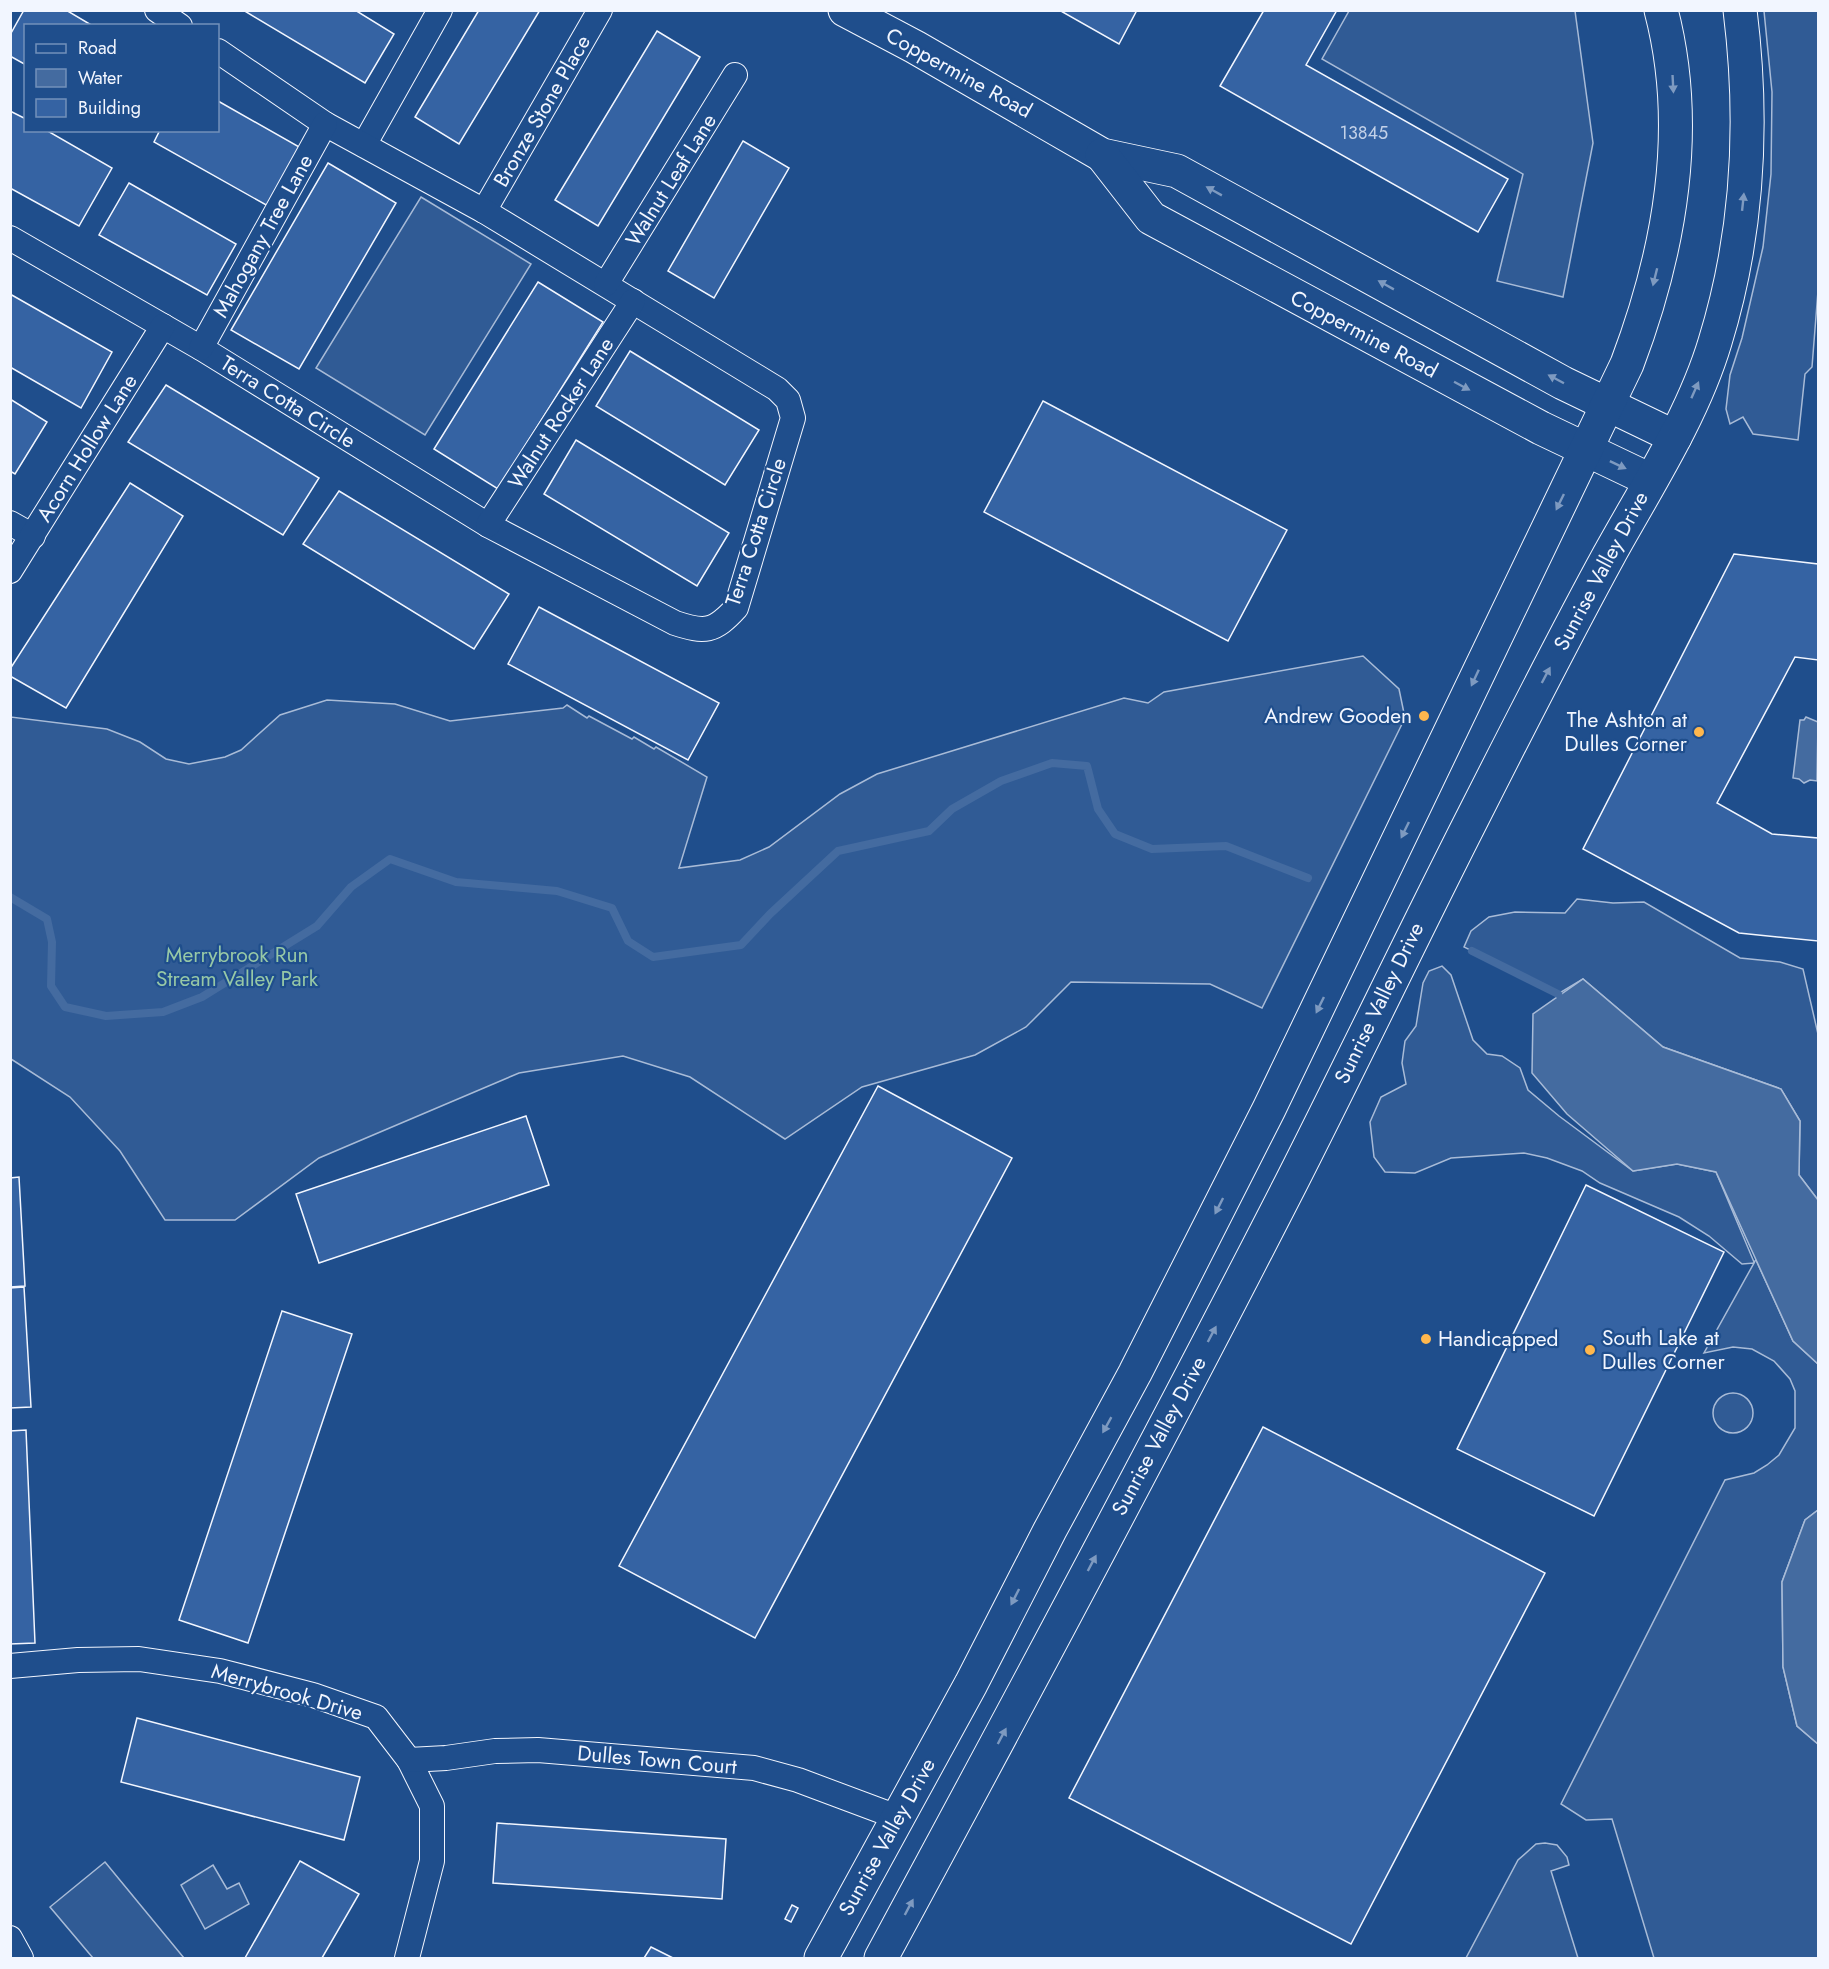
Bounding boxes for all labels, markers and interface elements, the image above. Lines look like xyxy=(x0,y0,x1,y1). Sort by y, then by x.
street label: Coppermine Road xyxy=(880,20,1038,126)
legend xyxy=(24,24,219,132)
street label: Bronze Stone Place xyxy=(486,29,598,193)
text: Road xyxy=(78,35,117,61)
text: Water xyxy=(78,65,123,91)
one-way arrow xyxy=(1669,75,1678,94)
text: Building xyxy=(78,95,141,121)
street label: Walnut Leaf Lane xyxy=(618,108,724,252)
house number: 13845 xyxy=(1340,120,1388,146)
street label: Mahogany Tree Lane xyxy=(206,149,320,323)
one-way arrow xyxy=(1206,186,1223,196)
one-way arrow xyxy=(1738,193,1748,212)
one-way arrow xyxy=(1650,268,1660,287)
one-way arrow xyxy=(1377,280,1394,290)
street label: Coppermine Road xyxy=(1285,282,1443,386)
street label: Walnut Rocker Lane xyxy=(501,331,621,495)
street label: Terra Cotta Circle xyxy=(215,348,361,456)
street label: Acorn Hollow Lane xyxy=(29,368,145,528)
one-way arrow xyxy=(1548,374,1565,384)
one-way arrow xyxy=(1454,381,1471,391)
one-way arrow xyxy=(1691,381,1700,399)
street label: Terra Cotta Circle xyxy=(718,454,794,610)
one-way arrow xyxy=(1610,460,1628,470)
street label: Sunrise Valley Drive xyxy=(1546,486,1656,656)
one-way arrow xyxy=(1555,494,1564,511)
one-way arrow xyxy=(1541,667,1551,684)
one-way arrow xyxy=(1470,669,1479,686)
place label: Andrew Gooden xyxy=(1264,701,1412,731)
place label: The Ashton at Dulles Corner xyxy=(1564,705,1688,759)
marker: Andrew Gooden xyxy=(1417,709,1431,723)
marker: The Ashton at Dulles Corner xyxy=(1692,725,1706,739)
one-way arrow xyxy=(1400,821,1409,838)
street label: Sunrise Valley Drive xyxy=(1327,917,1431,1089)
park label: Merrybrook Run Stream Valley Park xyxy=(156,940,319,994)
one-way arrow xyxy=(1315,996,1325,1014)
one-way arrow xyxy=(1215,1198,1224,1215)
place label: South Lake at Dulles Corner xyxy=(1602,1323,1725,1377)
place label: Handicapped xyxy=(1438,1324,1558,1354)
one-way arrow xyxy=(1207,1326,1217,1343)
marker: Handicapped xyxy=(1419,1332,1433,1346)
marker: South Lake at Dulles Corner xyxy=(1583,1343,1597,1357)
street label: Sunrise Valley Drive xyxy=(1104,1351,1214,1521)
one-way arrow xyxy=(1102,1417,1112,1434)
one-way arrow xyxy=(1087,1554,1097,1572)
one-way arrow xyxy=(1011,1588,1021,1606)
street label: Merrybrook Drive xyxy=(208,1656,366,1728)
one-way arrow xyxy=(997,1727,1007,1744)
street label: Dulles Town Court xyxy=(576,1738,738,1782)
street label: Sunrise Valley Drive xyxy=(831,1753,943,1921)
one-way arrow xyxy=(904,1898,914,1915)

